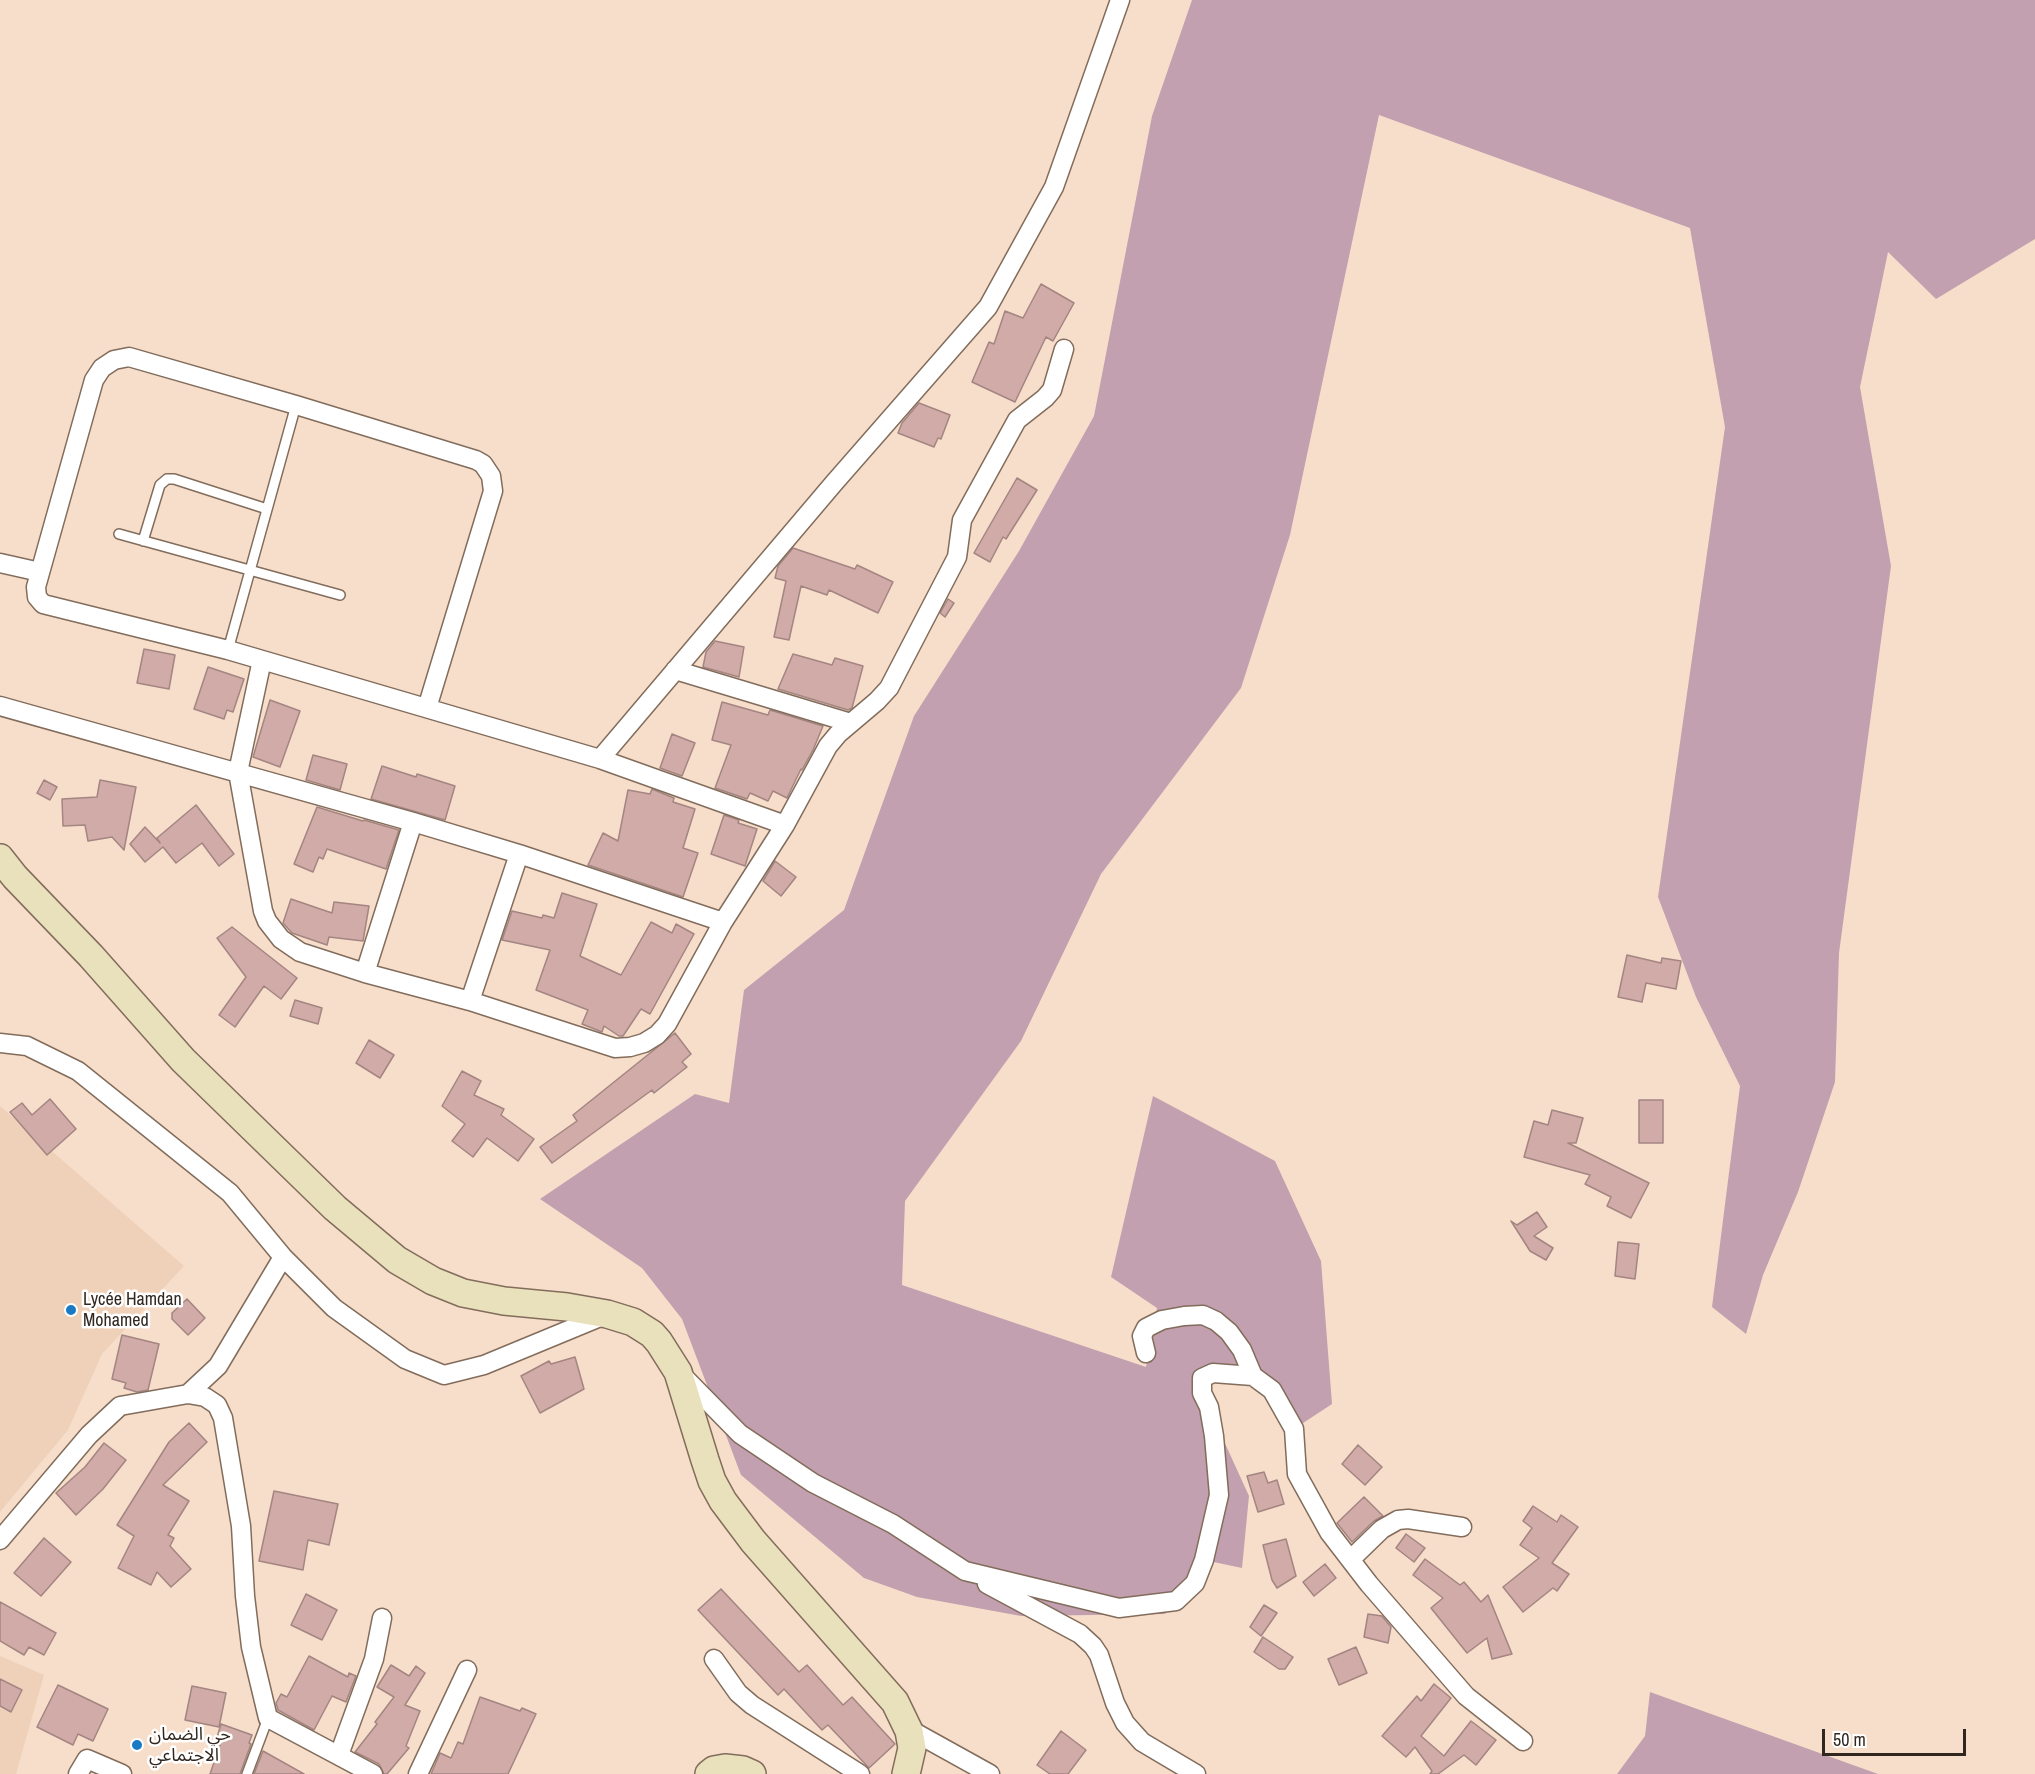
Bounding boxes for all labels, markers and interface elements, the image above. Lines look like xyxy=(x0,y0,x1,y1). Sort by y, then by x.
place label: Lycée Hamdan Mohamed xyxy=(83,1289,182,1332)
marker: Lycée Hamdan Mohamed xyxy=(64,1303,78,1317)
scale bar xyxy=(1825,1717,1969,1755)
place label: حي الضمان الاجتماعي xyxy=(149,1724,231,1766)
text: 50 m xyxy=(1833,1727,1866,1752)
marker: حي الضمان الاجتماعي xyxy=(130,1738,144,1752)

